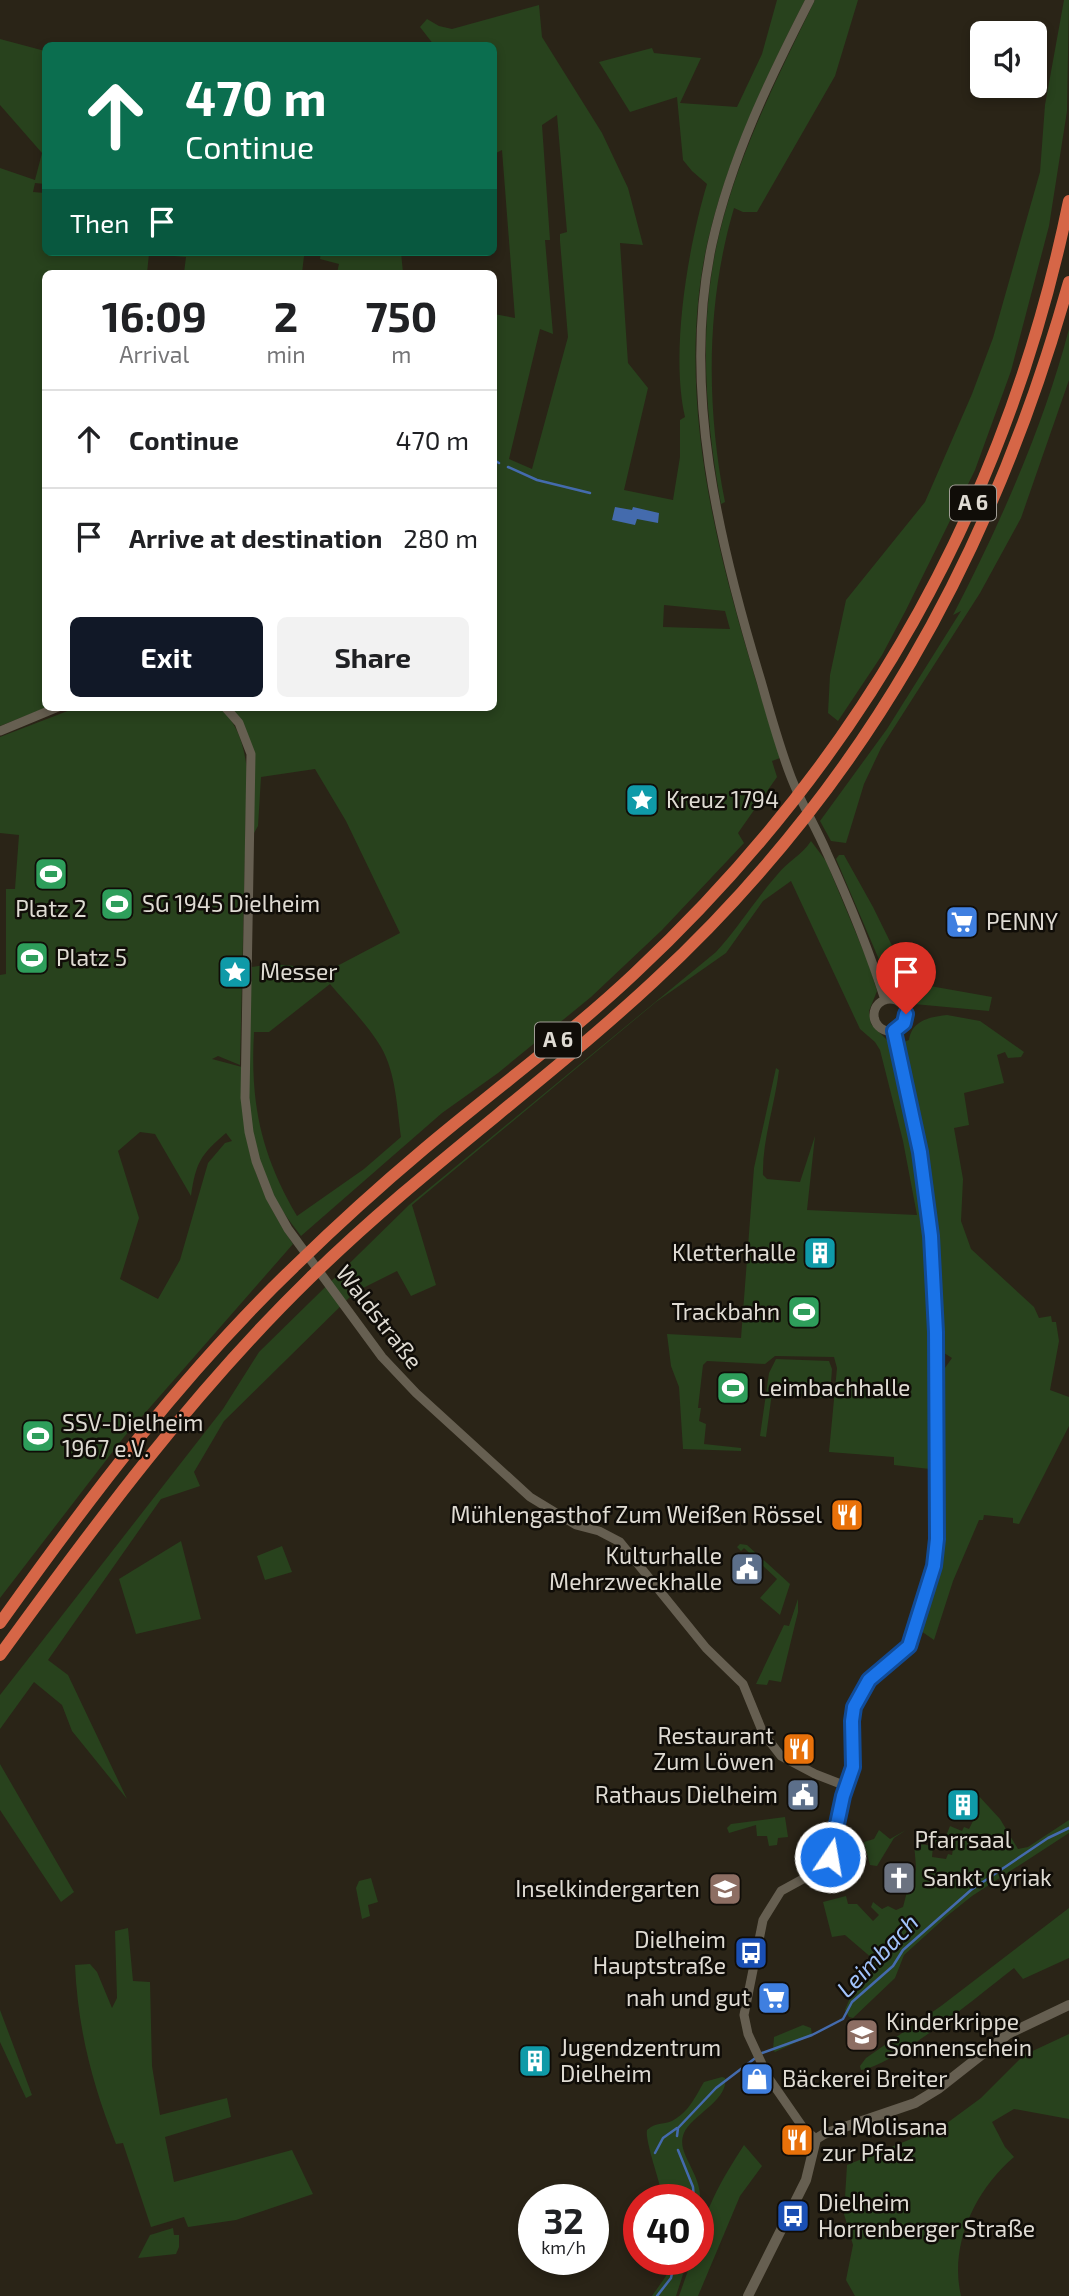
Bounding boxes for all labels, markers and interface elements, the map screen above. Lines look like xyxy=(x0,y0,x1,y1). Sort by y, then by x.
map controls xyxy=(970,21,1047,98)
button: sound xyxy=(970,21,1047,98)
text: 470 m xyxy=(185,67,327,126)
icon: ahead xyxy=(70,70,161,161)
text: Continue xyxy=(185,127,314,165)
icon: arrive xyxy=(143,203,181,241)
text: Then xyxy=(70,207,129,238)
text: 16:09 xyxy=(102,290,207,340)
text: 2 xyxy=(274,290,298,340)
text: 750 xyxy=(365,290,437,340)
text: Arrival xyxy=(119,340,189,368)
text: min xyxy=(266,340,306,368)
text: m xyxy=(391,340,411,368)
icon: ahead xyxy=(70,420,108,458)
text: Continue xyxy=(129,424,239,455)
text: 470 m xyxy=(395,424,469,455)
road number: A 6 xyxy=(950,486,996,520)
icon: arrive xyxy=(70,518,108,556)
text: Arrive at destination xyxy=(129,522,382,553)
text: 280 m xyxy=(403,522,478,553)
button: Exit xyxy=(70,617,263,697)
button: Share xyxy=(277,617,469,697)
place icon: Kreuz 1794 xyxy=(623,781,661,819)
place label: Kreuz 1794 xyxy=(666,785,779,813)
sports icon: Platz 2 xyxy=(32,855,70,893)
sports icon: SG 1945 Dielheim xyxy=(98,885,136,923)
place label: SG 1945 Dielheim xyxy=(142,889,320,917)
place label: Platz 2 xyxy=(15,894,87,922)
supermarket icon: PENNY xyxy=(943,903,981,941)
place label: PENNY xyxy=(986,907,1058,935)
sports icon: Platz 5 xyxy=(13,939,51,977)
pin xyxy=(876,942,936,1014)
place label: Platz 5 xyxy=(56,943,127,971)
place icon: Messer xyxy=(216,953,254,991)
icon: arrive xyxy=(887,953,925,991)
place label: Messer xyxy=(260,957,337,985)
road number: A 6 xyxy=(535,1023,581,1058)
building icon: Kletterhalle xyxy=(801,1234,839,1272)
place label: Kletterhalle xyxy=(672,1238,796,1266)
street label: Waldstraße xyxy=(330,1259,429,1374)
sports icon: Trackbahn xyxy=(785,1293,823,1331)
place label: Trackbahn xyxy=(672,1297,780,1325)
sports icon: Leimbachhalle xyxy=(714,1369,752,1407)
place label: Leimbachhalle xyxy=(758,1373,910,1401)
place label: SSV-Dielheim 1967 e.V. xyxy=(62,1408,203,1462)
sports icon: SSV-Dielheim 1967 e.V. xyxy=(19,1417,57,1455)
restaurant icon: Mühlengasthof Zum Weißen Rössel xyxy=(828,1496,866,1534)
place label: Mühlengasthof Zum Weißen Rössel xyxy=(451,1500,822,1528)
place label: Kulturhalle Mehrzweckhalle xyxy=(549,1541,722,1595)
public building icon: Kulturhalle Mehrzweckhalle xyxy=(728,1550,766,1588)
place label: Restaurant Zum Löwen xyxy=(653,1721,774,1775)
restaurant icon: Restaurant Zum Löwen xyxy=(780,1730,818,1768)
public building icon: Rathaus Dielheim xyxy=(784,1776,822,1814)
place label: Rathaus Dielheim xyxy=(595,1780,778,1808)
building icon: Pfarrsaal xyxy=(944,1786,982,1824)
position arrow xyxy=(793,1820,867,1894)
place label: Pfarrsaal xyxy=(914,1825,1012,1853)
church icon: Sankt Cyriak xyxy=(880,1859,918,1897)
place label: Sankt Cyriak xyxy=(923,1863,1052,1891)
school or university icon: Inselkindergarten xyxy=(706,1870,744,1908)
place label: Inselkindergarten xyxy=(515,1874,700,1902)
water label: Leimbach xyxy=(830,1907,924,2003)
place label: Dielheim Hauptstraße xyxy=(593,1925,726,1979)
bus stop icon: Dielheim Hauptstraße xyxy=(732,1934,770,1972)
supermarket icon: nah und gut xyxy=(755,1979,793,2017)
place label: nah und gut xyxy=(626,1983,750,2011)
place label: Kinderkrippe Sonnenschein xyxy=(886,2007,1032,2061)
school or university icon: Kinderkrippe Sonnenschein xyxy=(843,2016,881,2054)
place label: Jugendzentrum Dielheim xyxy=(560,2033,721,2087)
building icon: Jugendzentrum Dielheim xyxy=(516,2042,554,2080)
shop icon: Bäckerei Breiter xyxy=(738,2060,776,2098)
place label: Bäckerei Breiter xyxy=(782,2064,948,2092)
place label: La Molisana zur Pfalz xyxy=(822,2112,948,2166)
restaurant icon: La Molisana zur Pfalz xyxy=(778,2121,816,2159)
speed limit sign: 40 xyxy=(623,2184,714,2275)
place label: Dielheim Horrenberger Straße xyxy=(818,2188,1035,2242)
bus stop icon: Dielheim Horrenberger Straße xyxy=(774,2197,812,2235)
text: 32 xyxy=(543,2199,584,2241)
text: km/h xyxy=(541,2236,586,2258)

